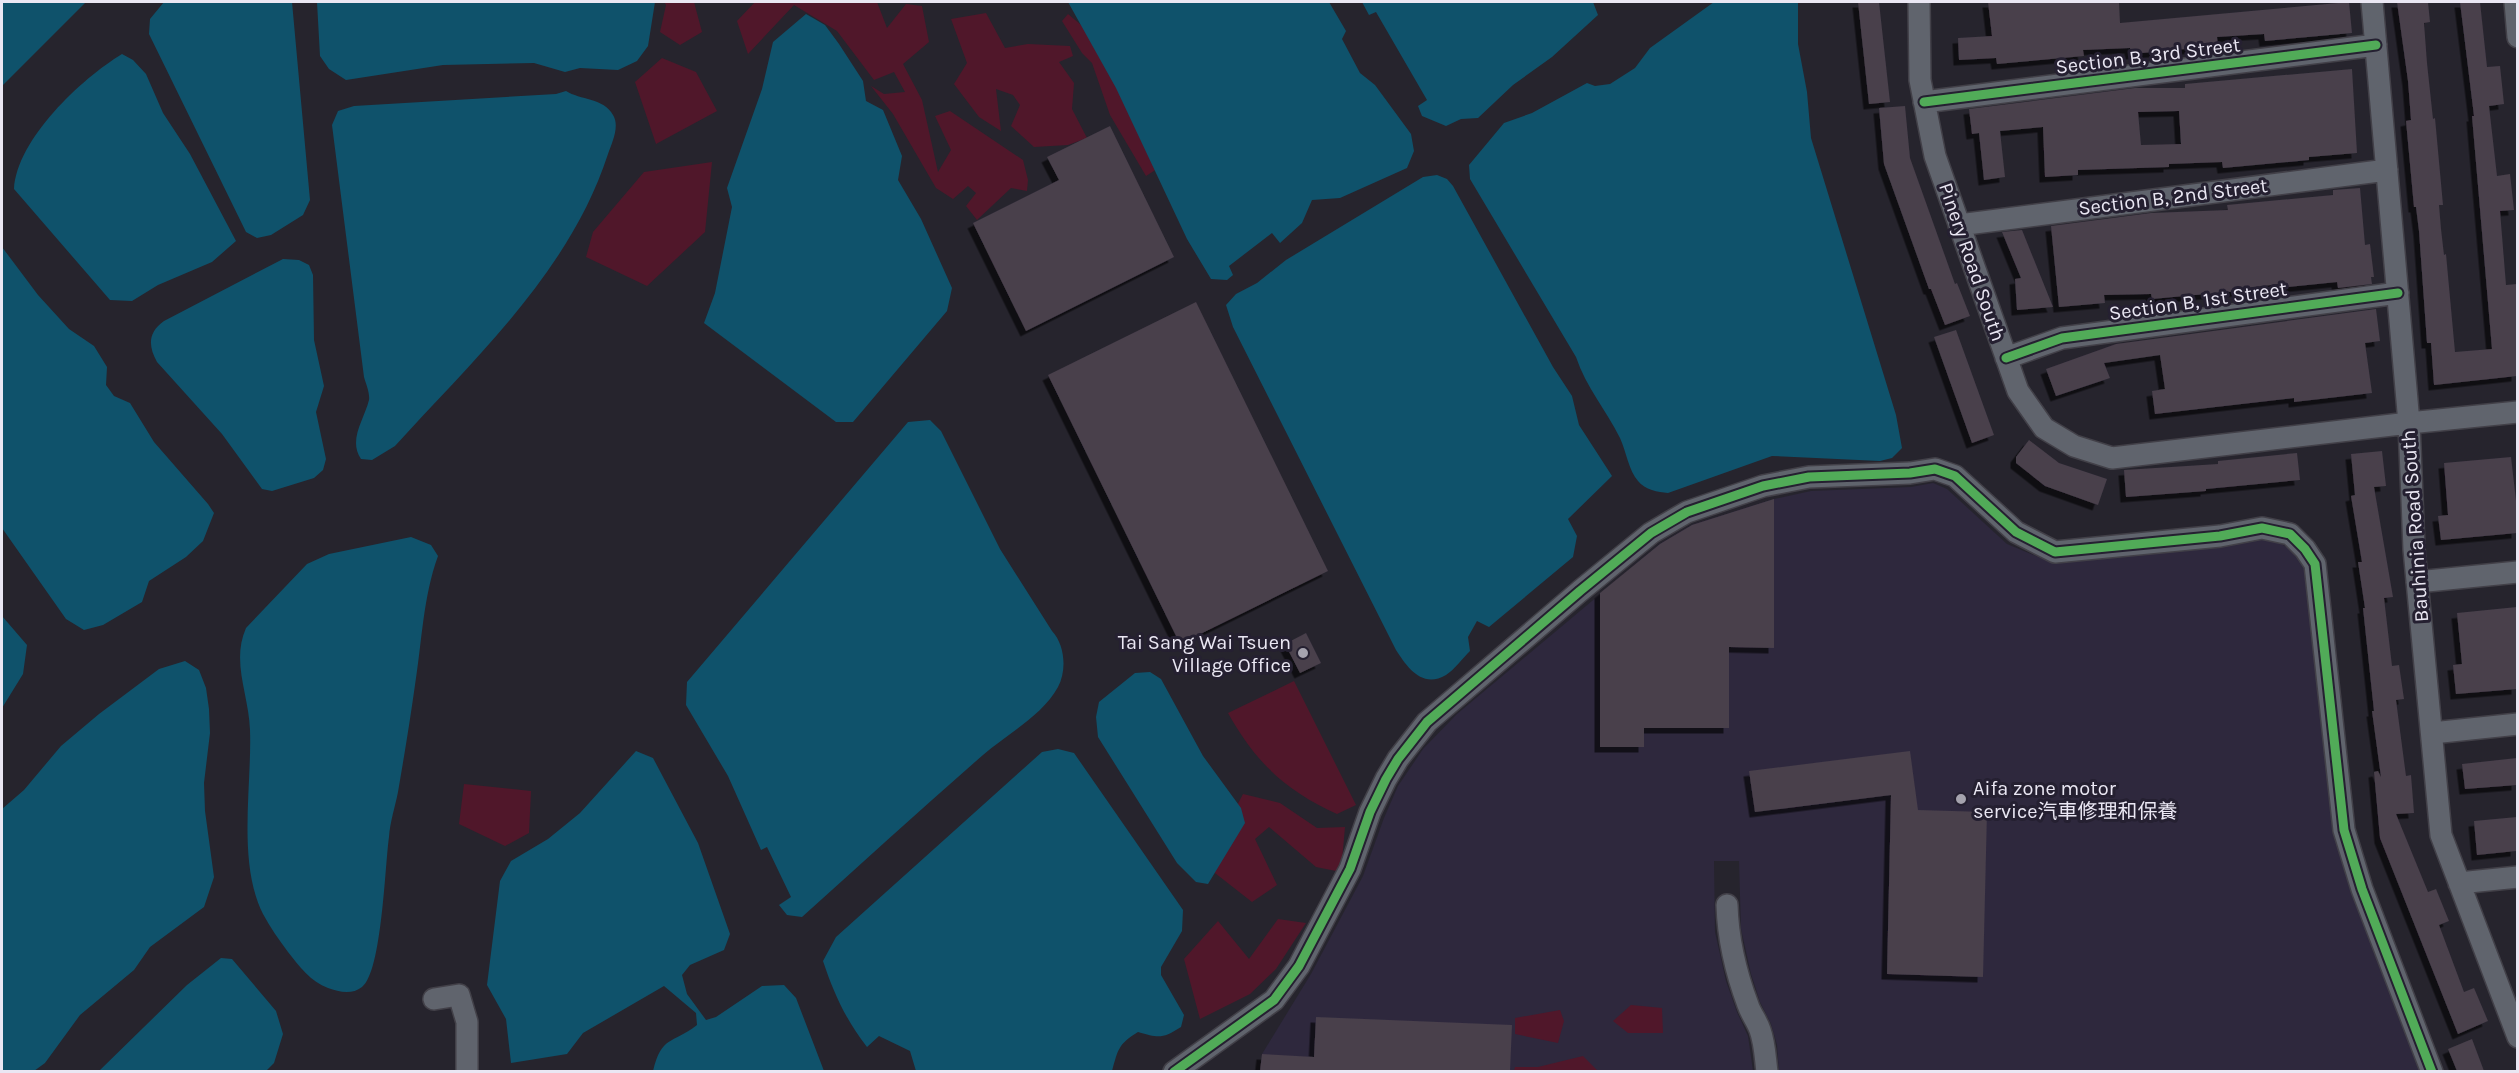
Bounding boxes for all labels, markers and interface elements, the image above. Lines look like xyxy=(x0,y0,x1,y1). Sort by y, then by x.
street label: Section B, 3rd Street xyxy=(2054,33,2242,79)
street label: Section B, 2nd Street xyxy=(2077,174,2269,220)
street label: Pinery Road South xyxy=(1934,180,2010,344)
street label: Section B, 1st Street xyxy=(2107,277,2289,325)
street label: Bauhinia Road South xyxy=(2397,429,2433,623)
place label: Tai Sang Wai Tsuen Village Office xyxy=(1118,631,1291,677)
marker: Tai Sang Wai Tsuen Village Office xyxy=(1296,646,1310,660)
place label: Aifa zone motor service汽車修理和保養 xyxy=(1973,777,2178,823)
marker: Aifa zone motor service汽車修理和保養 xyxy=(1954,792,1968,806)

